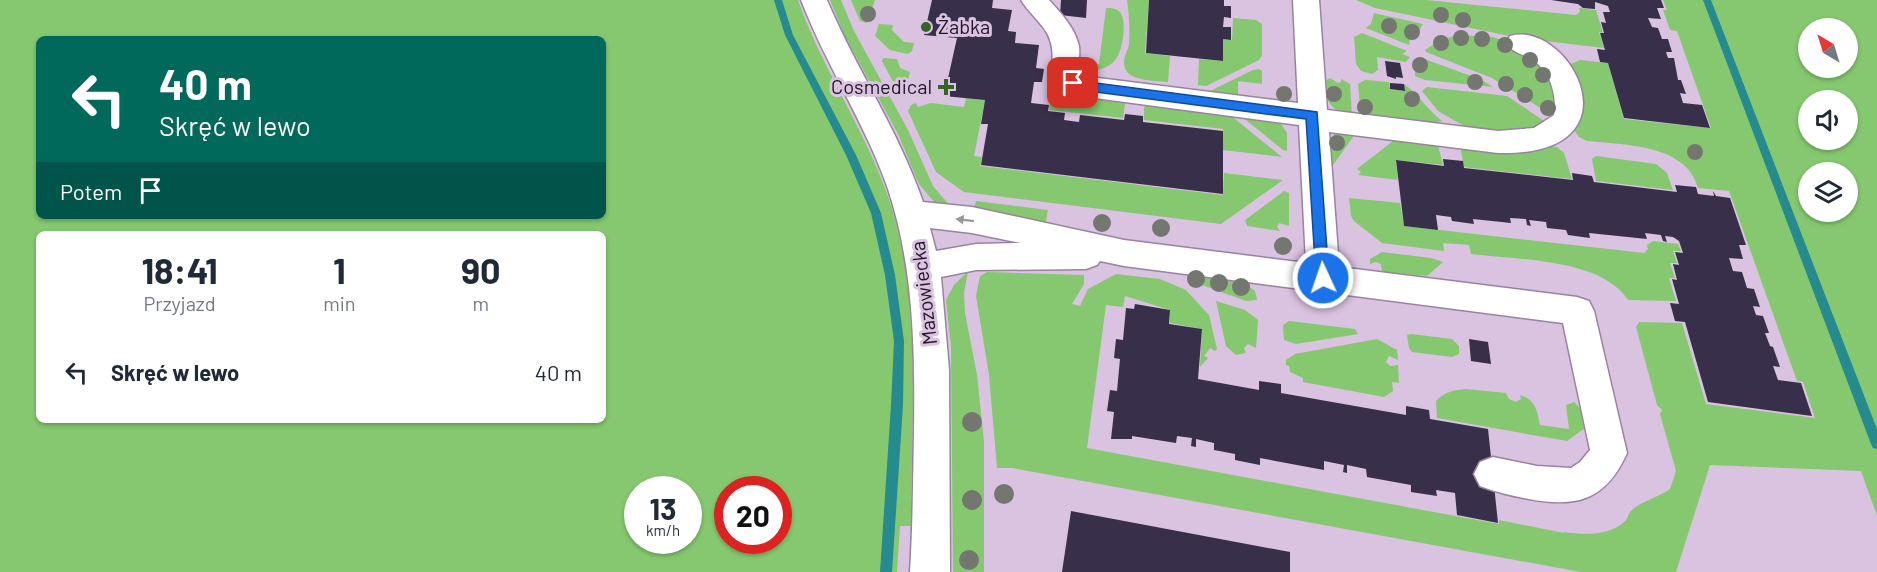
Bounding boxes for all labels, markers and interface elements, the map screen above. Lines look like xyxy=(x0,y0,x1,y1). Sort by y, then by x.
place label: Żabka xyxy=(938,14,990,38)
north arrow xyxy=(1798,18,1858,78)
map controls xyxy=(1798,18,1858,222)
marker: Żabka xyxy=(919,20,933,34)
pin xyxy=(1047,57,1098,108)
text: 40 m xyxy=(159,58,252,108)
icon: left xyxy=(60,60,138,138)
icon: arrive xyxy=(1056,66,1089,99)
place label: Cosmedical xyxy=(831,74,932,98)
marker: Cosmedical xyxy=(937,78,955,96)
button: sound xyxy=(1798,90,1858,150)
text: Skręć w lewo xyxy=(159,109,311,141)
button: layers xyxy=(1798,162,1858,222)
icon: arrive xyxy=(134,174,167,207)
text: Potem xyxy=(60,178,122,204)
one-way arrow xyxy=(956,215,975,224)
street label: Mazowiecka xyxy=(905,240,941,346)
position arrow xyxy=(1291,246,1355,310)
text: 18:41 xyxy=(141,248,218,291)
text: 1 xyxy=(333,248,346,291)
text: 90 xyxy=(461,248,501,291)
text: Przyjazd xyxy=(143,291,216,315)
text: min xyxy=(323,291,356,315)
text: m xyxy=(473,291,489,315)
icon: left xyxy=(60,356,93,389)
text: Skręć w lewo xyxy=(111,359,239,385)
text: 40 m xyxy=(535,359,582,385)
speed limit sign: 20 xyxy=(714,476,792,554)
text: 13 xyxy=(650,490,676,526)
text: km/h xyxy=(646,521,680,539)

